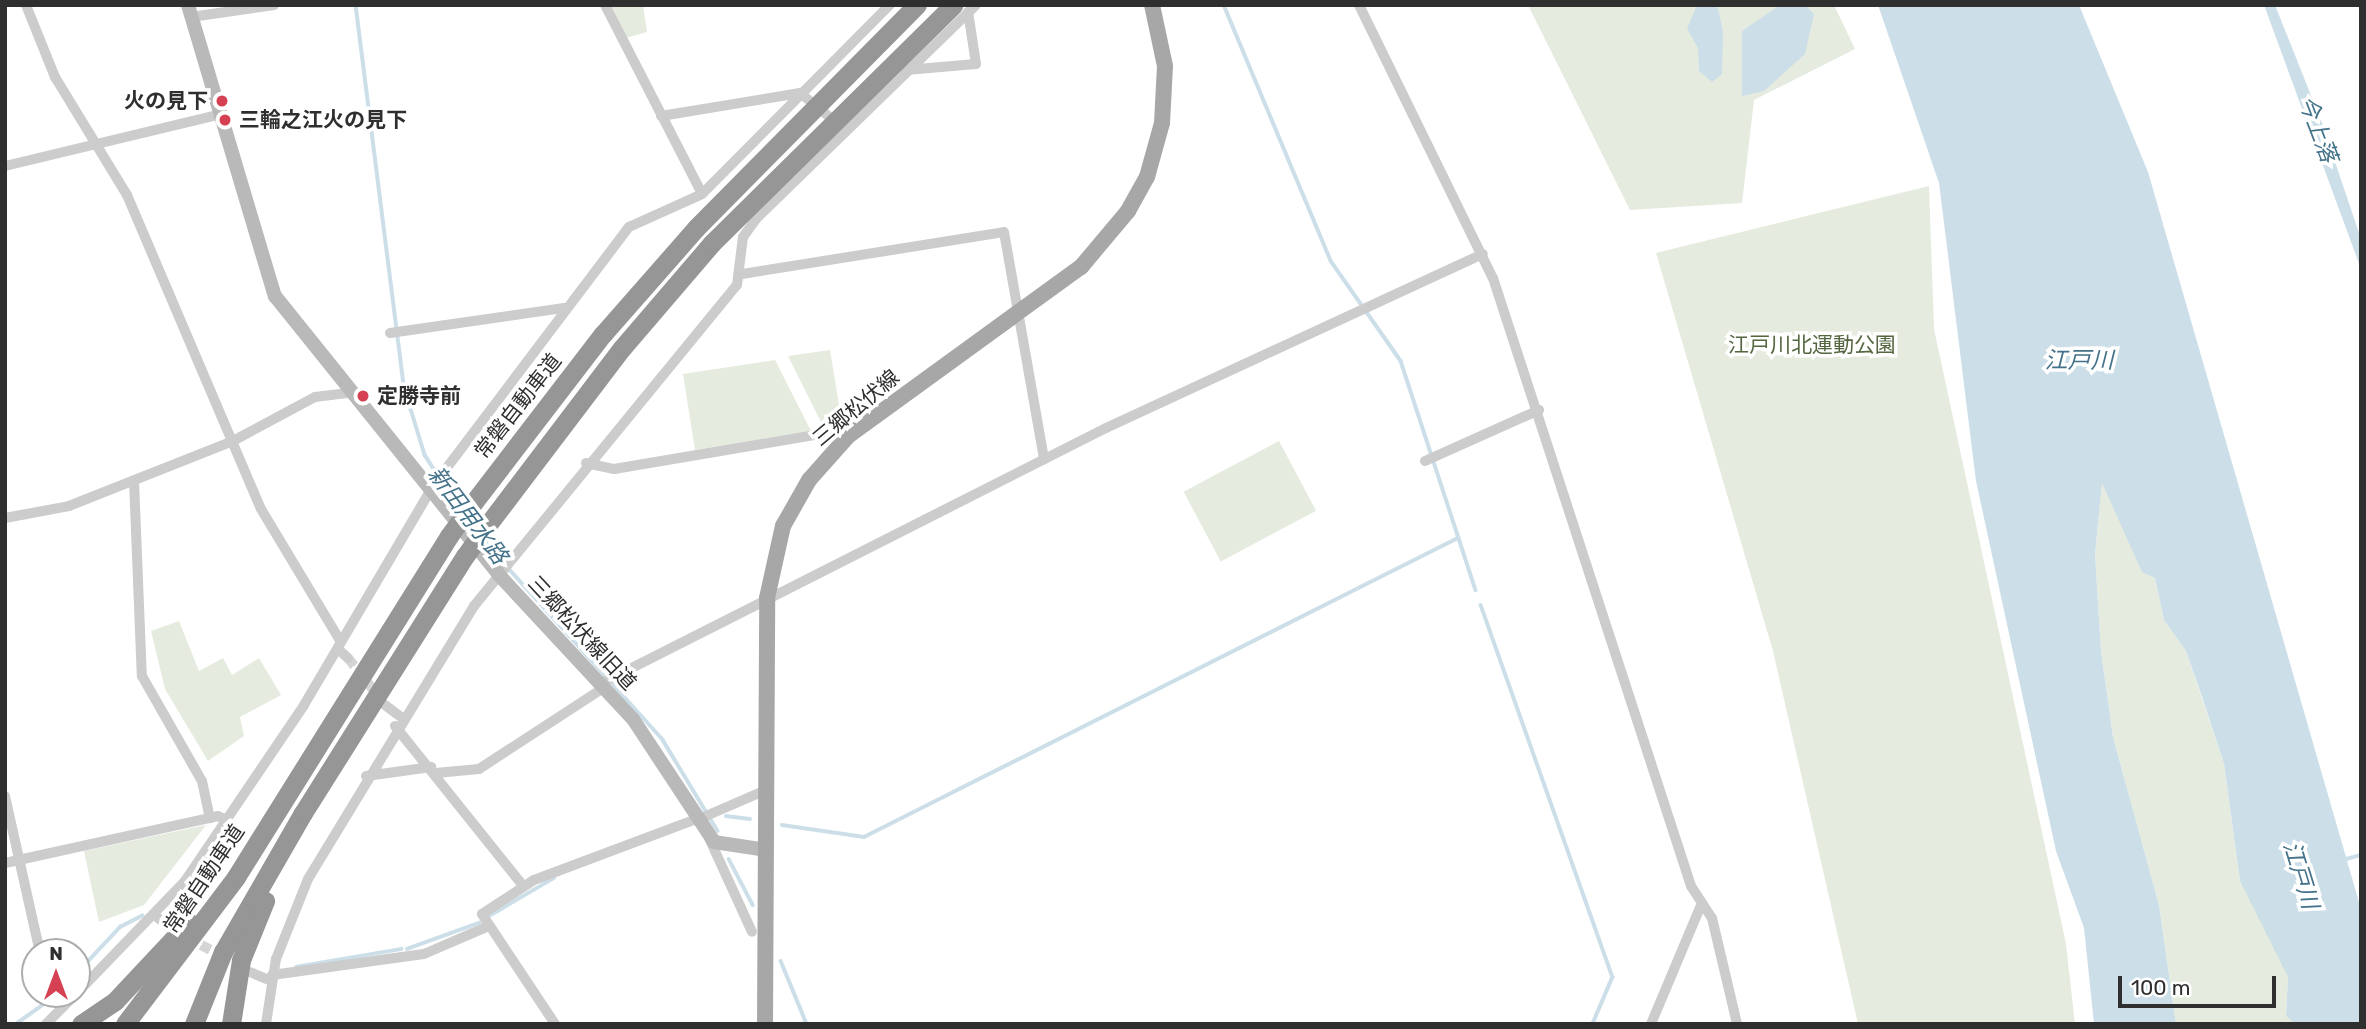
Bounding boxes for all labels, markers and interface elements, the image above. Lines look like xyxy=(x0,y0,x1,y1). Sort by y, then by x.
place label: 火の見下 xyxy=(124,88,208,114)
water label: 今上落 xyxy=(2293,92,2343,166)
marker: 火の見下 xyxy=(214,93,230,109)
place label: 三輪之江火の見下 xyxy=(239,107,407,133)
marker: 三輪之江火の見下 xyxy=(217,112,233,128)
park label: 江戸川北運動公園 xyxy=(1728,332,1896,358)
water label: 江戸川 xyxy=(2045,346,2113,374)
street label: 常磐自動車道 xyxy=(469,349,567,463)
street label: 三郷松伏線 xyxy=(808,365,904,451)
place label: 定勝寺前 xyxy=(377,383,461,409)
marker: 定勝寺前 xyxy=(355,388,371,404)
water label: 新田用水路 xyxy=(422,461,514,569)
street label: 三郷松伏線旧道 xyxy=(523,571,641,695)
street label: 常磐自動車道 xyxy=(158,820,250,938)
water label: 江戸川 xyxy=(2278,838,2324,912)
north arrow xyxy=(21,938,91,1008)
text: N xyxy=(49,942,63,965)
scale bar xyxy=(2121,962,2278,1006)
text: 100 m xyxy=(2131,975,2190,1000)

